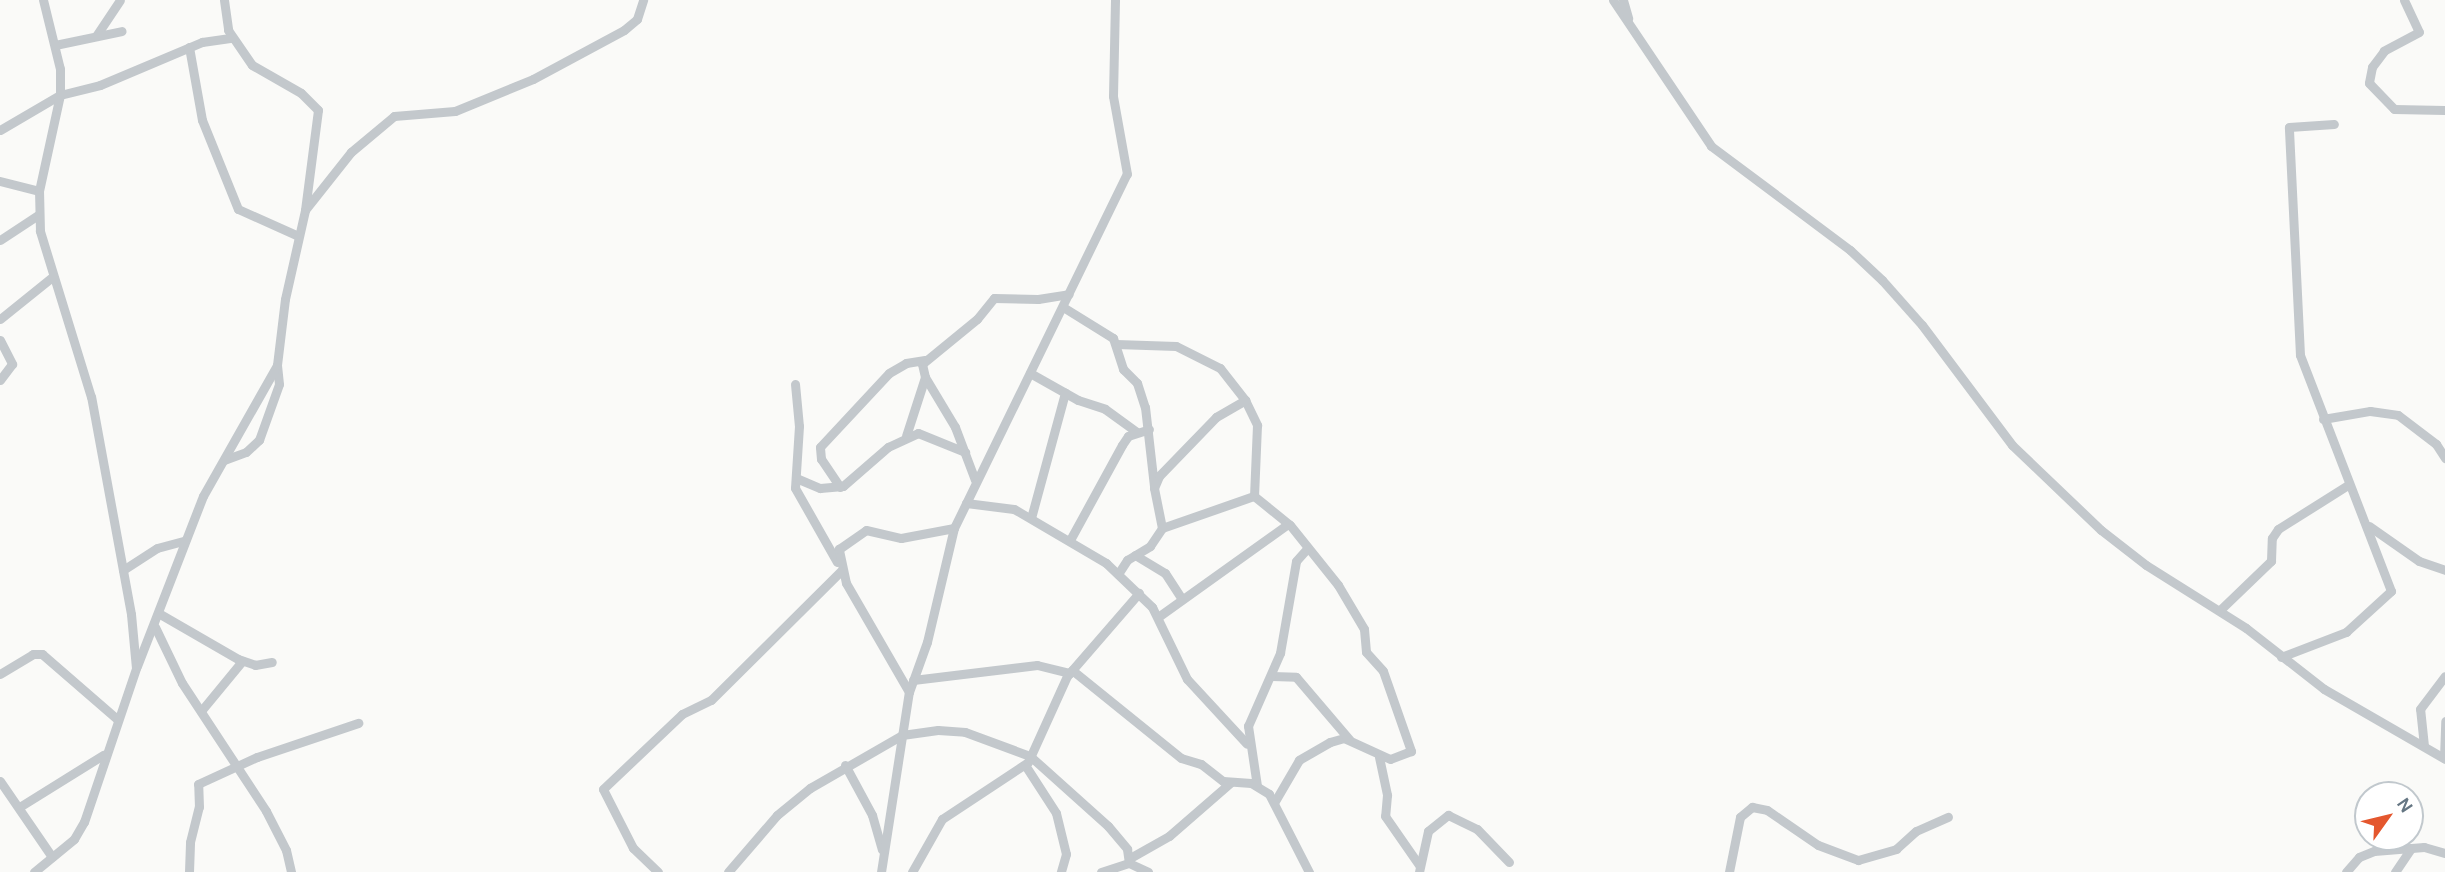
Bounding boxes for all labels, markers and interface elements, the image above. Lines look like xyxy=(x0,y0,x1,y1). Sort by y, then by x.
north arrow xyxy=(2354,781,2424,851)
text: N xyxy=(2392,794,2418,817)

